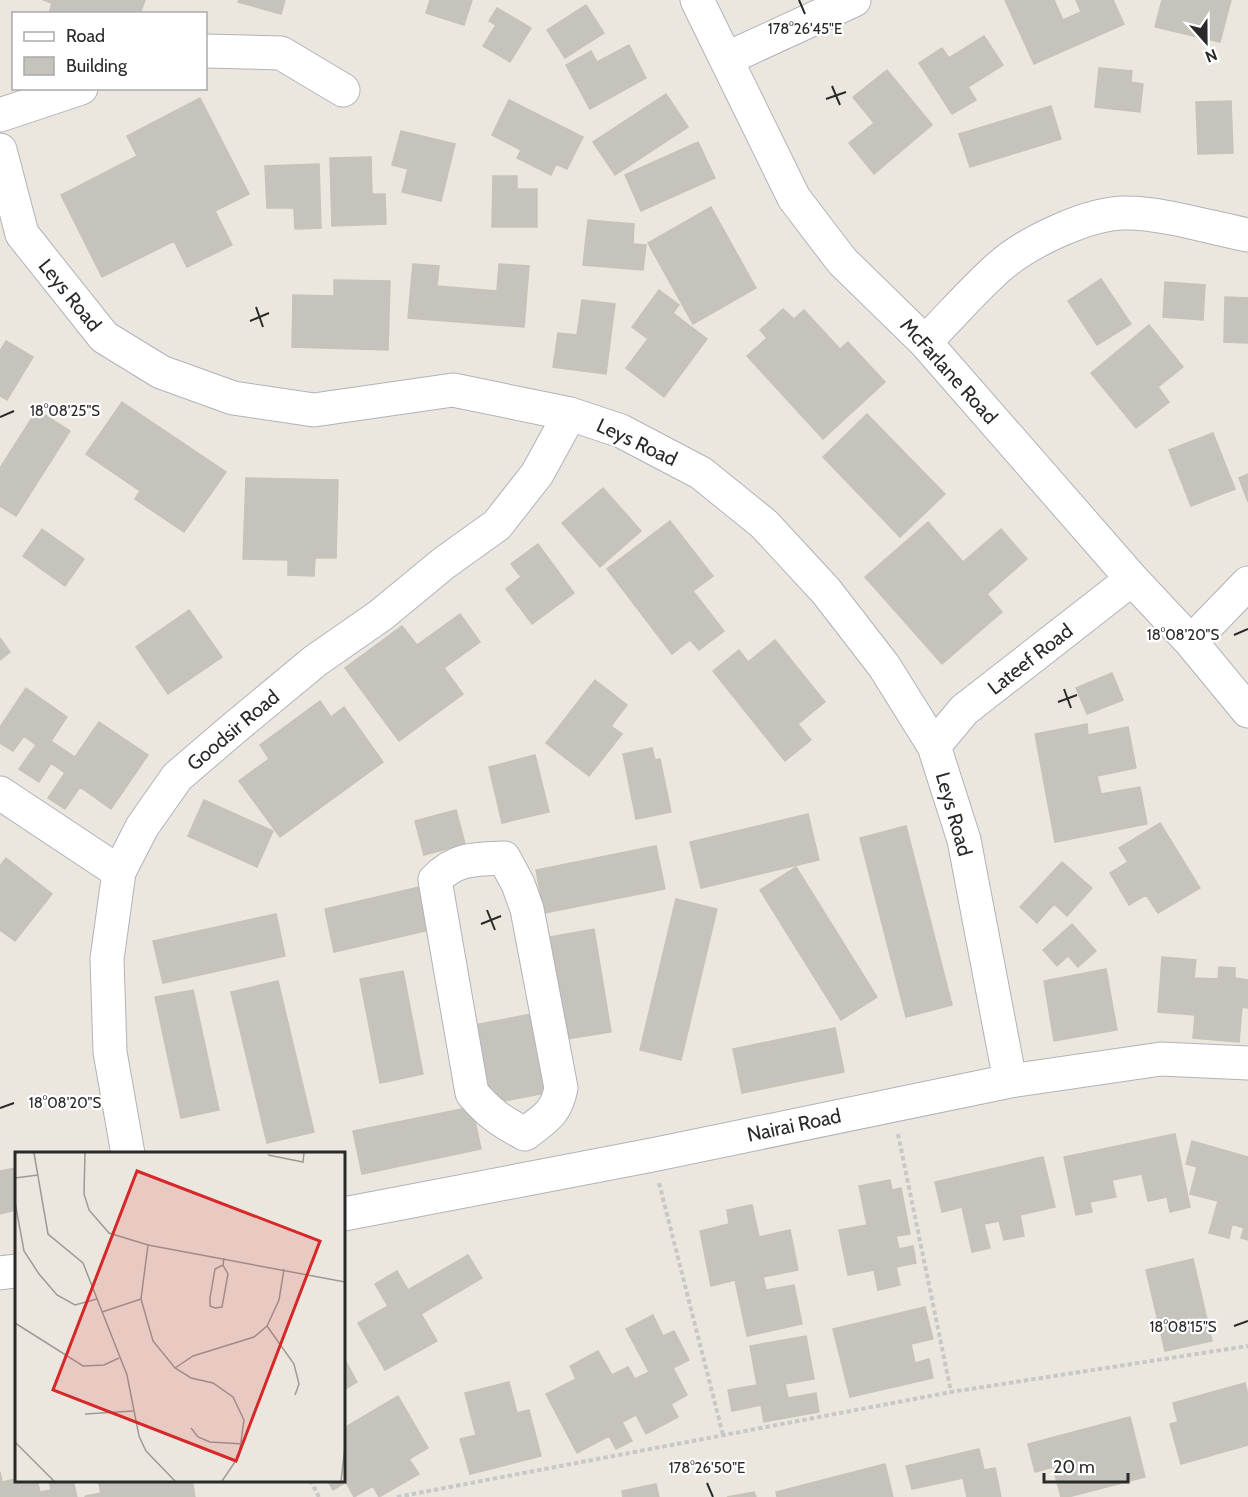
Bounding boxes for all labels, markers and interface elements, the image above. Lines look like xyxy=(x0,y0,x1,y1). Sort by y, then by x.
legend xyxy=(12,12,207,90)
north arrow xyxy=(1176,12,1236,72)
text: 178°26'45"E xyxy=(768,20,842,38)
text: Road xyxy=(66,25,105,47)
text: N xyxy=(1203,45,1220,66)
text: Building xyxy=(66,55,128,77)
street label: Leys Road xyxy=(34,254,106,336)
street label: McFarlane Road xyxy=(895,313,1003,429)
text: 18°08'25"S xyxy=(30,402,100,420)
street label: Leys Road xyxy=(593,413,681,471)
street label: Lateef Road xyxy=(983,618,1077,700)
text: 18°08'20"S xyxy=(1147,626,1219,644)
street label: Goodsir Road xyxy=(182,684,284,776)
street label: Leys Road xyxy=(931,769,977,859)
text: 18°08'20"S xyxy=(29,1094,101,1112)
street label: Nairai Road xyxy=(745,1103,843,1147)
inset map xyxy=(15,1152,345,1482)
text: 18°08'15"S xyxy=(1149,1318,1217,1336)
scale bar xyxy=(1044,1446,1128,1484)
text: 20 m xyxy=(1053,1456,1095,1478)
text: 178°26'50"E xyxy=(669,1459,745,1477)

